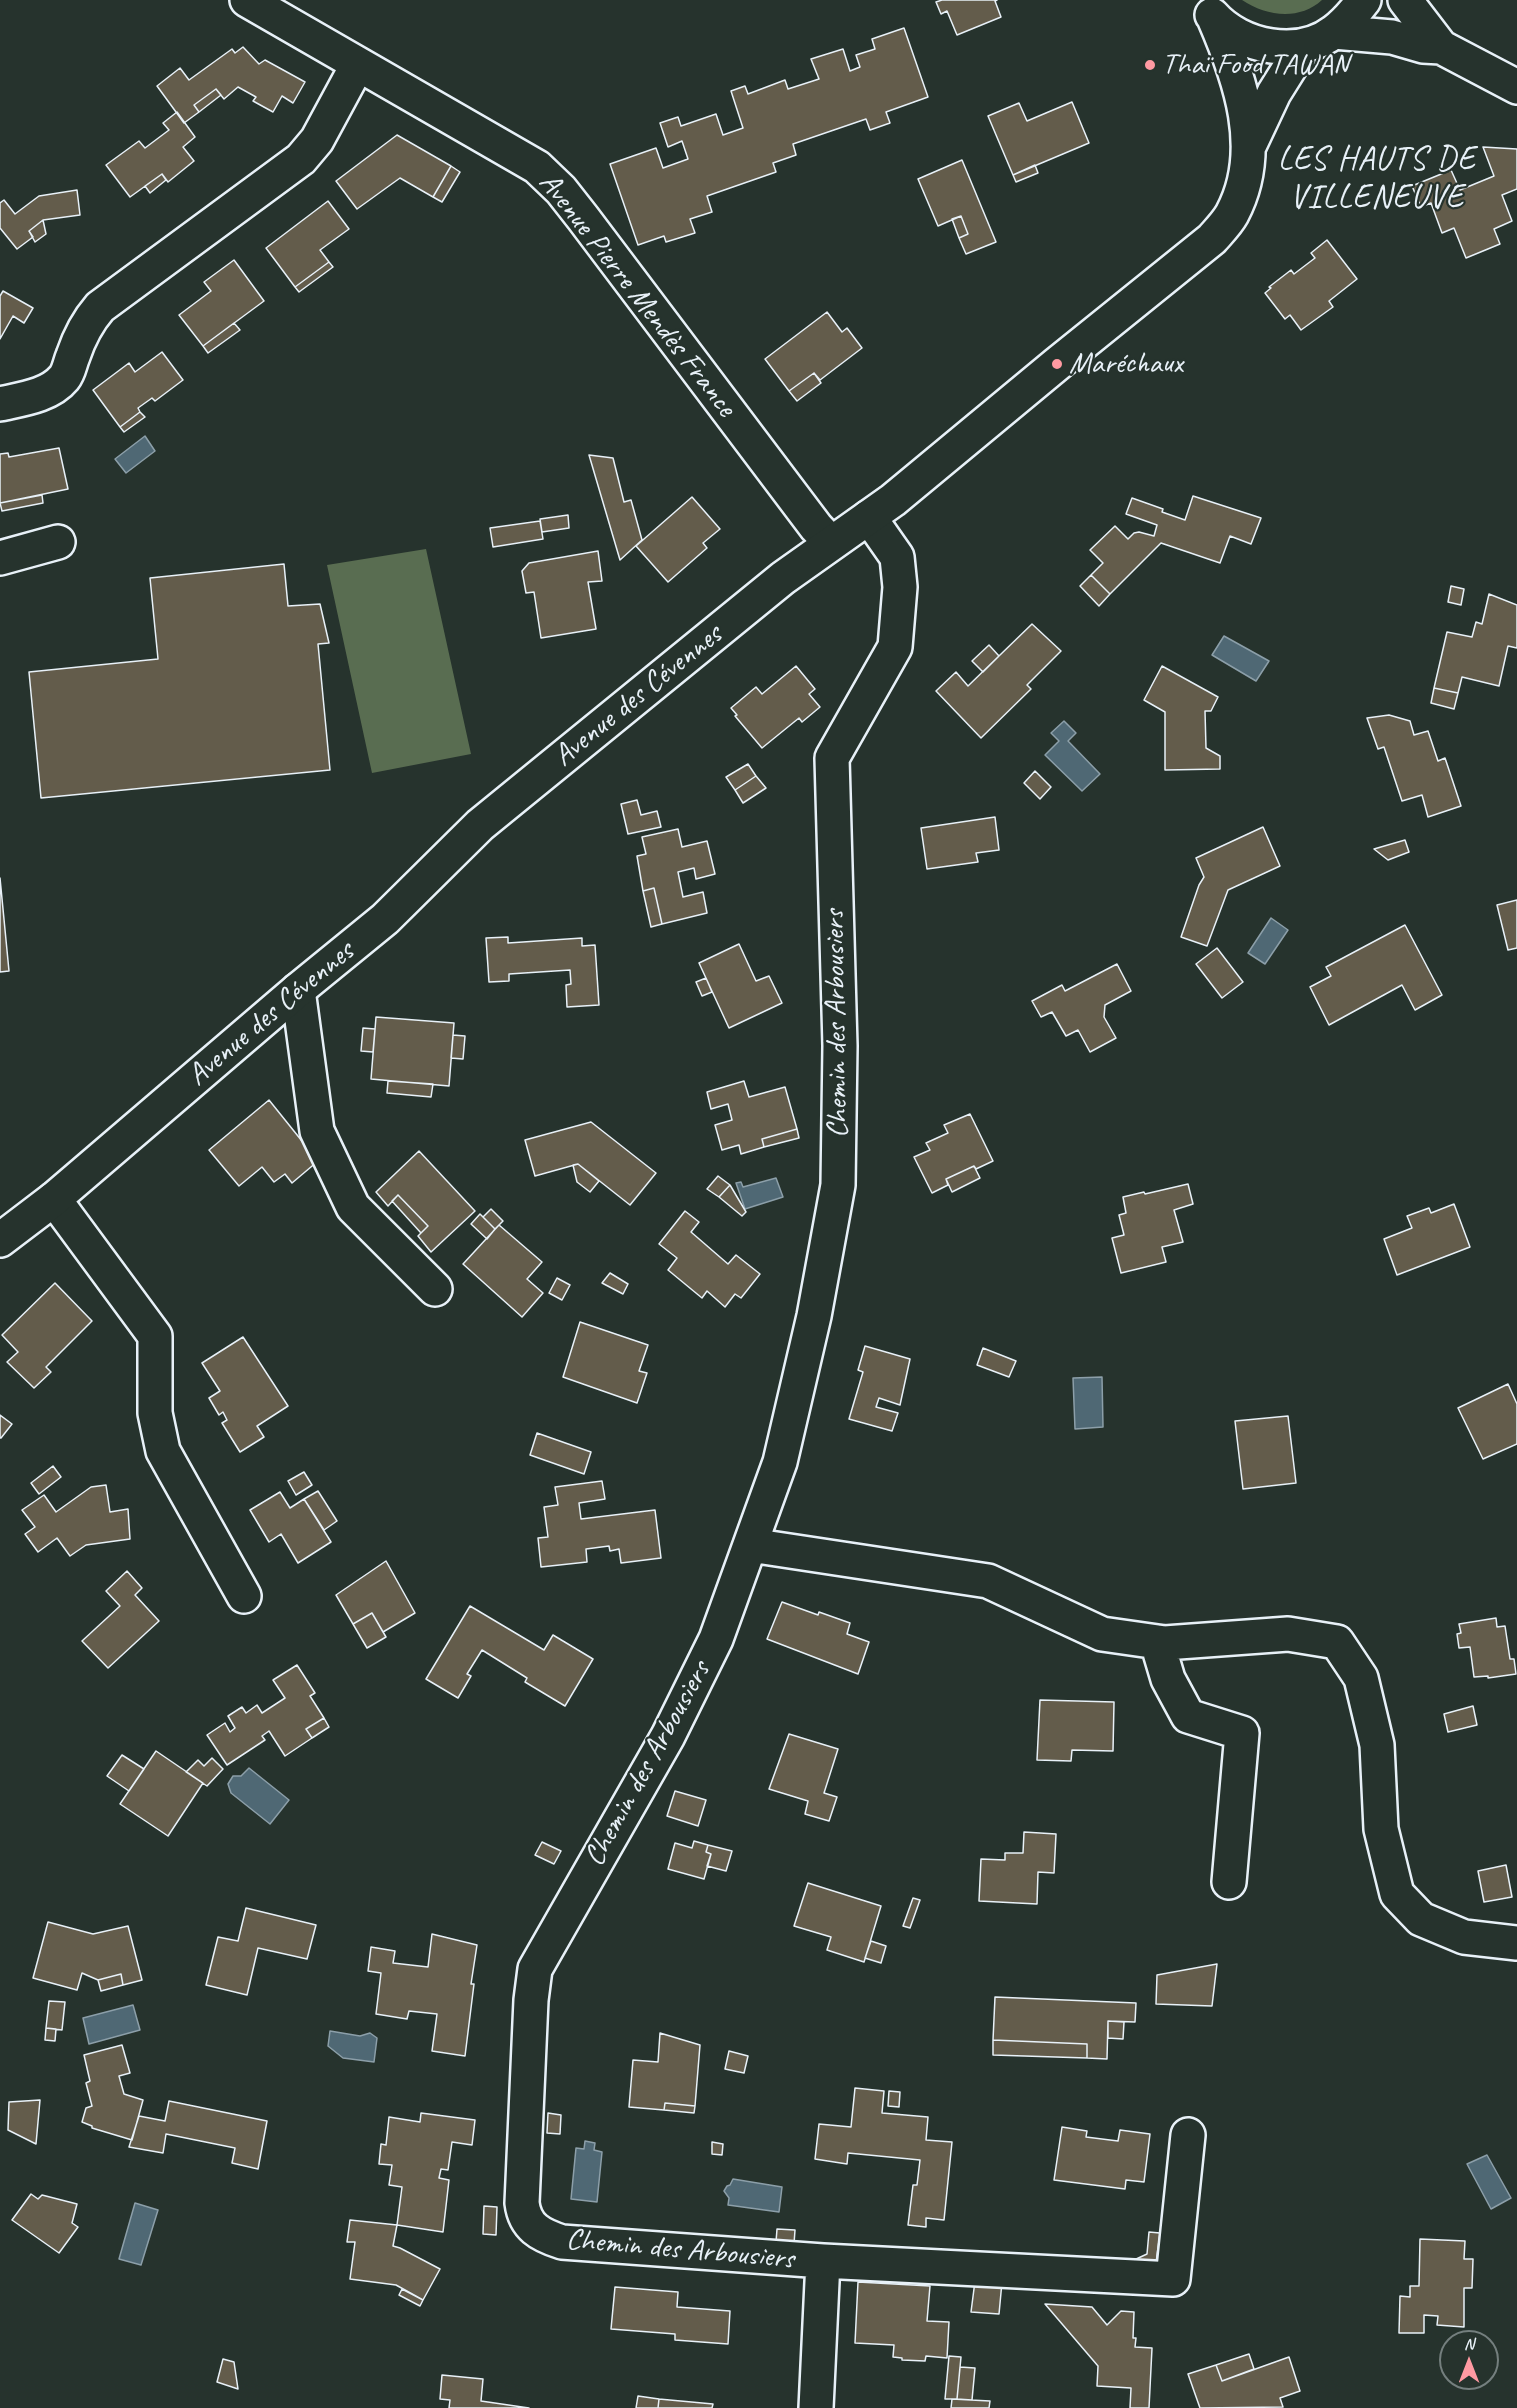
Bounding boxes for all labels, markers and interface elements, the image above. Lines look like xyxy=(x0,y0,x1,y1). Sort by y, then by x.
place label: Thaï Food TAWAN xyxy=(1162,47,1349,83)
marker: Thaï Food TAWAN xyxy=(1143,58,1157,72)
district label: LES HAUTS DE VILLENEUVE xyxy=(1278,140,1476,218)
street label: Avenue Pierre Mendès France xyxy=(531,166,743,424)
place label: Maréchaux xyxy=(1069,346,1183,382)
marker: Maréchaux xyxy=(1050,357,1064,371)
street label: Avenue des Cévennes xyxy=(547,617,729,775)
street label: Chemin des Arbousiers xyxy=(817,909,857,1139)
street label: Avenue des Cévennes xyxy=(181,934,361,1094)
street label: Chemin des Arbousiers xyxy=(577,1655,719,1873)
street label: Chemin des Arbousiers xyxy=(565,2222,795,2278)
north arrow xyxy=(1439,2330,1499,2390)
text: N xyxy=(1464,2334,1474,2354)

